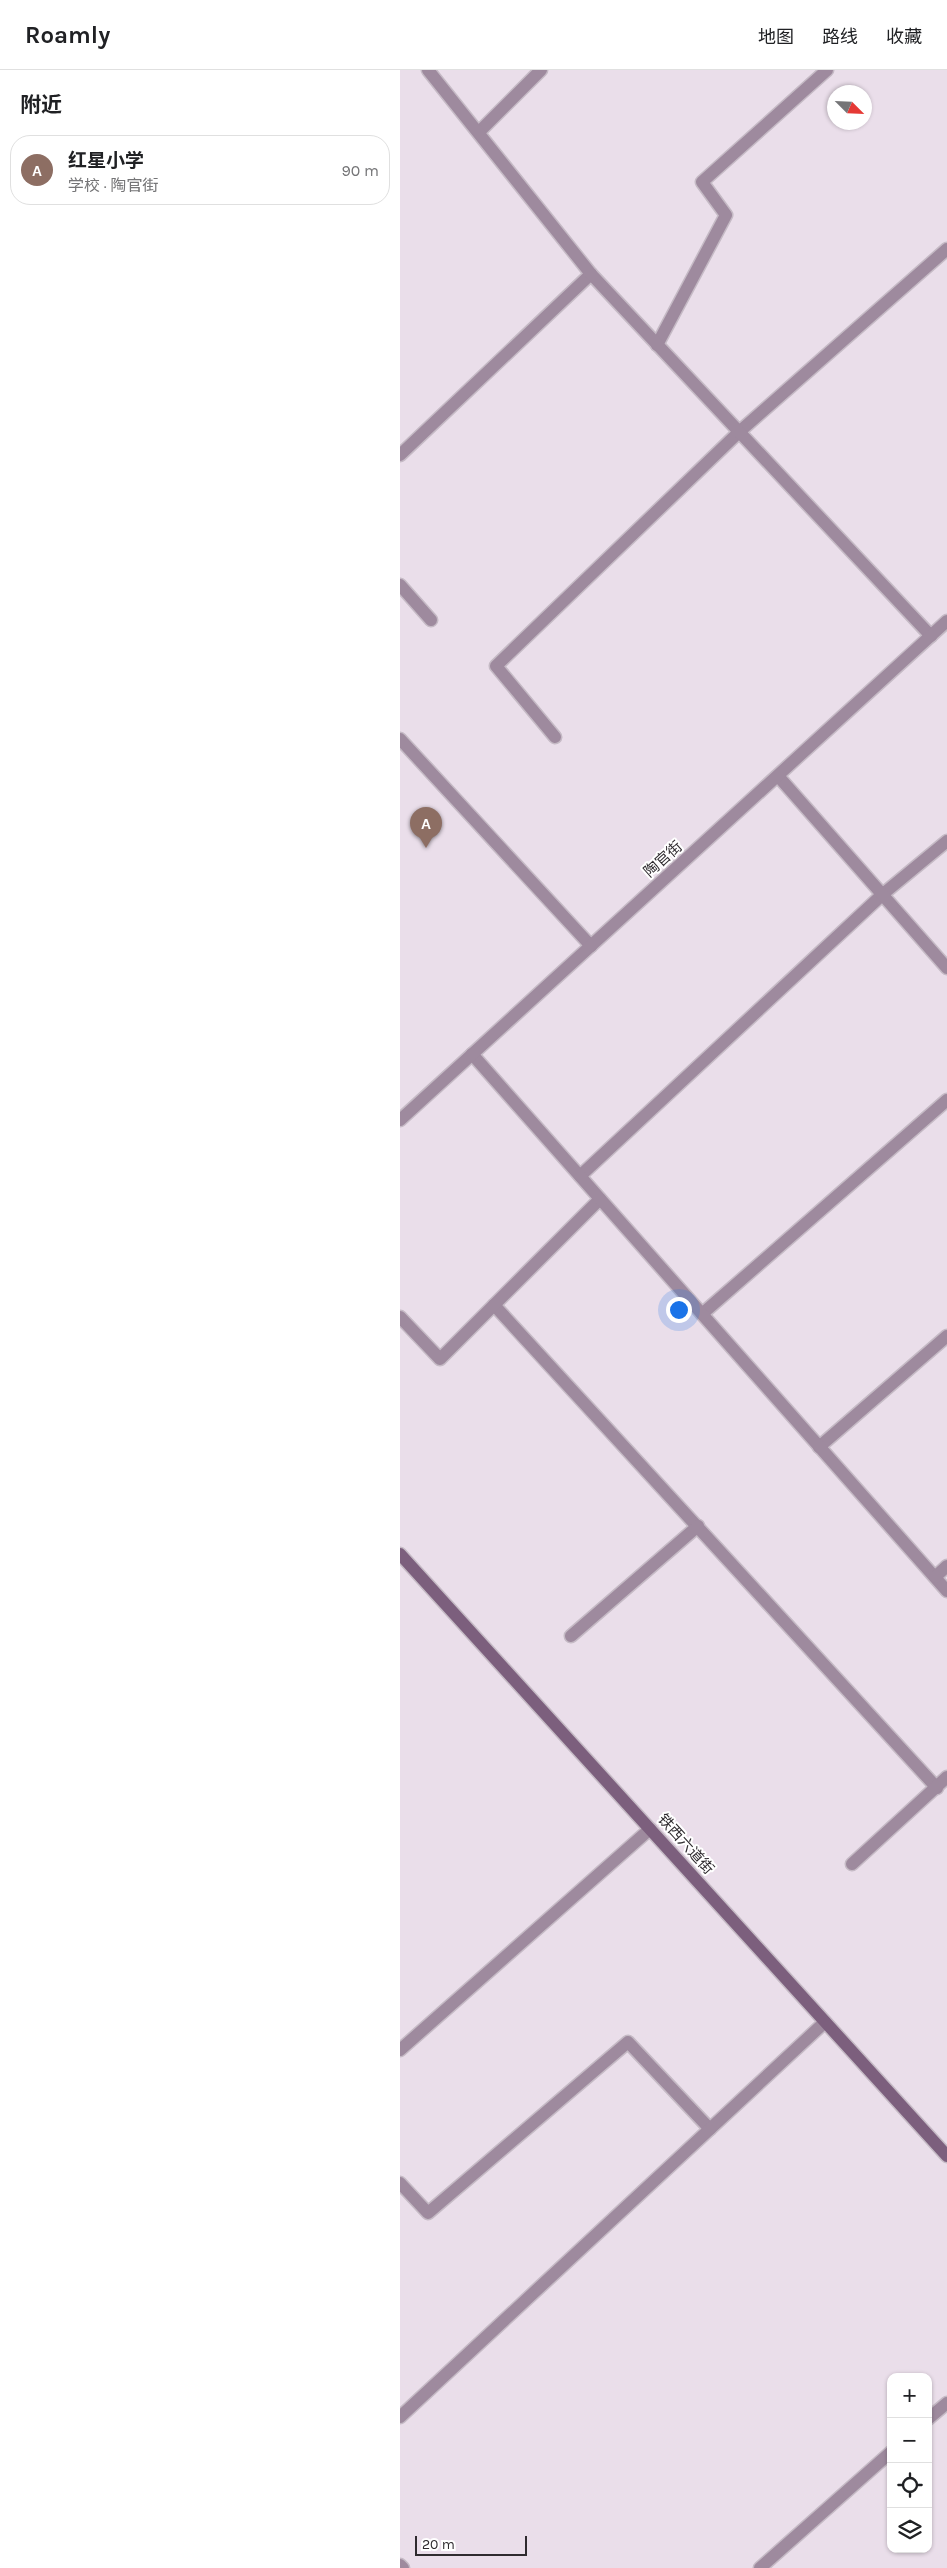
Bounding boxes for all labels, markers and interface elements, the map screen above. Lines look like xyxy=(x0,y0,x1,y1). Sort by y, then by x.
text: Roamly xyxy=(25,21,110,49)
text: 地图 xyxy=(758,26,794,48)
text: 路线 xyxy=(822,26,858,48)
text: 收藏 xyxy=(886,26,922,48)
north arrow xyxy=(827,85,872,130)
text: 附近 xyxy=(20,93,62,117)
text: 红星小学 xyxy=(68,150,144,172)
text: A xyxy=(32,161,42,180)
text: 90 m xyxy=(341,161,379,180)
text: 学校 · 陶官街 xyxy=(68,176,158,195)
pin: A xyxy=(410,807,442,848)
street label: 陶官街 xyxy=(640,837,686,881)
your location xyxy=(666,1297,692,1323)
street label: 铁西六道街 xyxy=(654,1810,718,1878)
map controls xyxy=(887,2373,932,2553)
button: + xyxy=(887,2373,932,2418)
button: − xyxy=(887,2418,932,2463)
button: locate xyxy=(887,2463,932,2508)
button: layers xyxy=(887,2508,932,2553)
scale bar xyxy=(415,2533,528,2556)
text: 20 m xyxy=(422,2536,455,2553)

